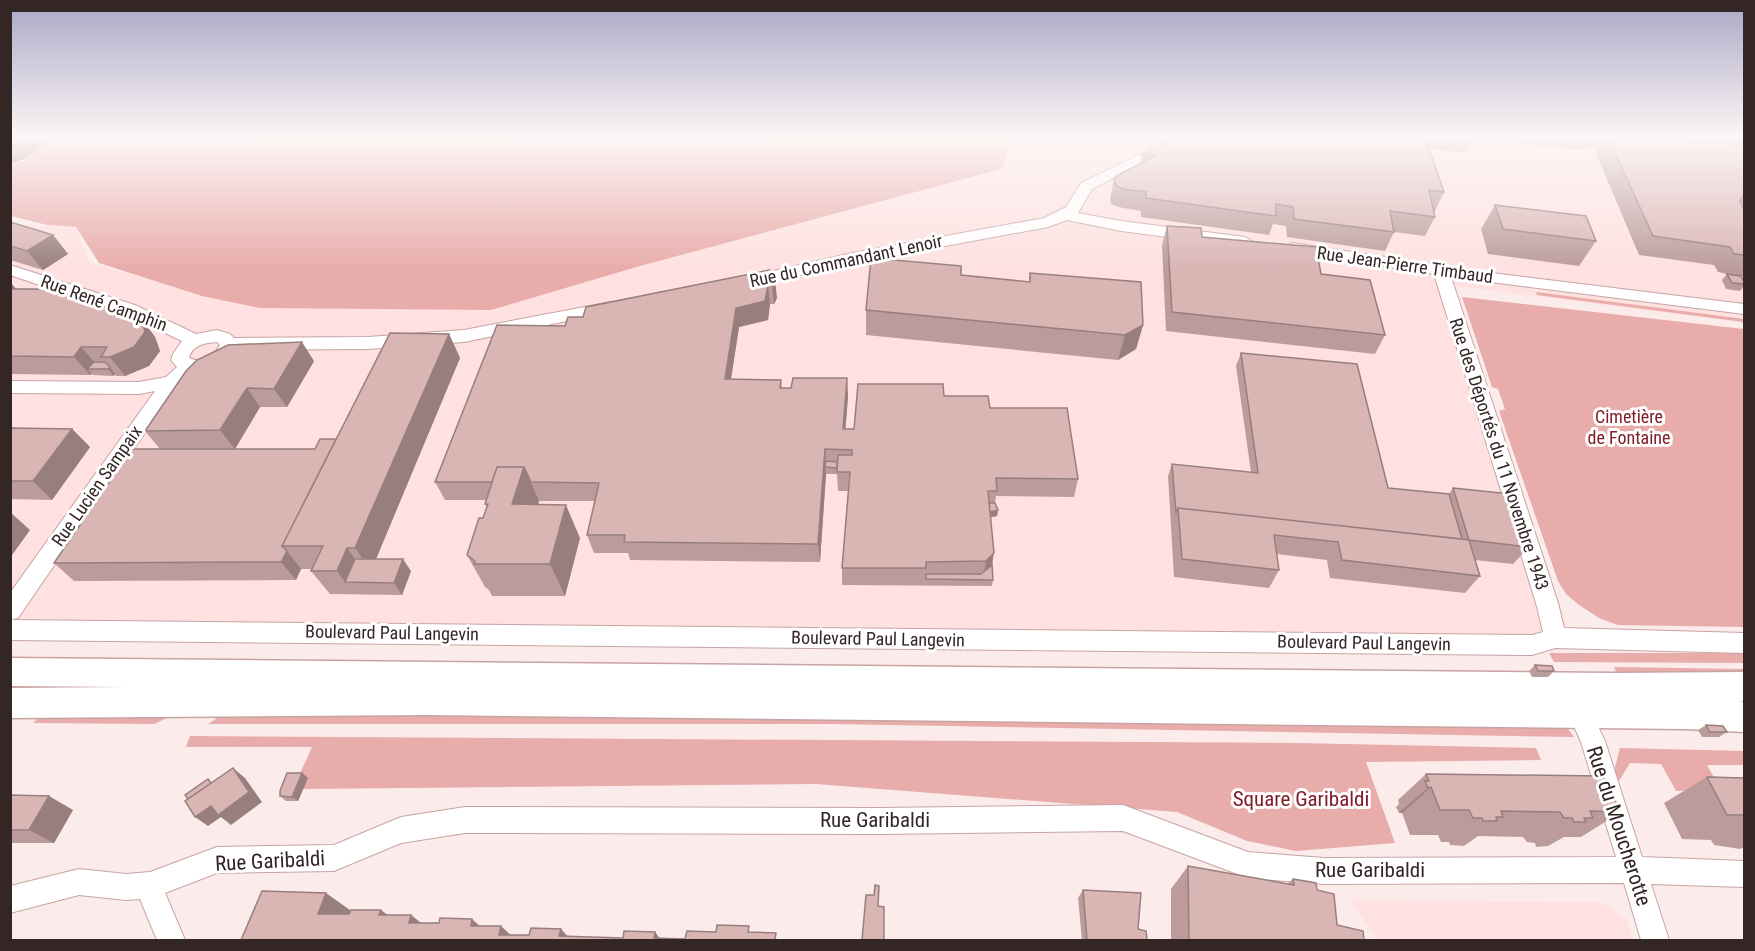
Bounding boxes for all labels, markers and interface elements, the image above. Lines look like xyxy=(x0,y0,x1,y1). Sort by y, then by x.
street label: Rue du Commandant Lenoir xyxy=(748,230,945,291)
street label: Rue Jean-Pierre Timbaud xyxy=(1316,242,1494,287)
street label: Rue René Camphin xyxy=(38,270,170,335)
street label: Rue des Déportés du 11 Novembre 1943 xyxy=(1445,315,1553,593)
park label: Cimetière de Fontaine xyxy=(1588,406,1670,448)
street label: Rue Lucien Sampaix xyxy=(47,421,146,550)
street label: Boulevard Paul Langevin xyxy=(305,620,479,645)
street label: Boulevard Paul Langevin xyxy=(791,626,965,651)
street label: Boulevard Paul Langevin xyxy=(1277,630,1451,655)
street label: Rue du Moucherotte xyxy=(1582,743,1656,909)
park label: Square Garibaldi xyxy=(1233,787,1369,811)
street label: Rue Garibaldi xyxy=(820,808,930,832)
street label: Rue Garibaldi xyxy=(214,846,326,876)
street label: Rue Garibaldi xyxy=(1315,858,1425,882)

